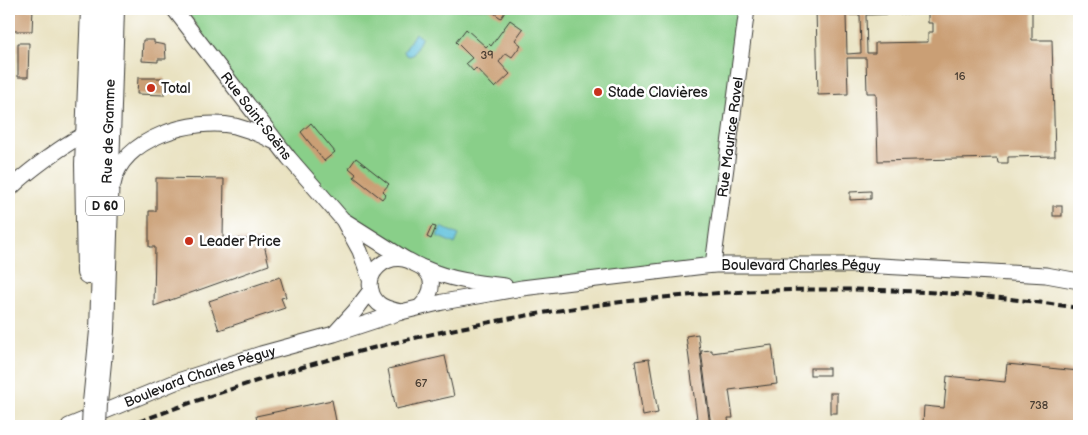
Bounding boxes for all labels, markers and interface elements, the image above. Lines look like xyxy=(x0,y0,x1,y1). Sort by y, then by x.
house number: 39 xyxy=(480,49,494,62)
street label: Rue Saint-Saëns xyxy=(217,69,295,164)
house number: 16 xyxy=(955,70,966,83)
street label: Rue Maurice Ravel xyxy=(714,76,747,199)
street label: Rue de Gramme xyxy=(99,79,119,184)
place label: Total xyxy=(161,80,191,97)
marker: Total xyxy=(145,82,157,94)
place label: Stade Clavières xyxy=(608,84,708,101)
marker: Stade Clavières xyxy=(592,86,604,98)
road number: D 60 xyxy=(86,197,124,216)
place label: Leader Price xyxy=(199,233,281,250)
marker: Leader Price xyxy=(183,235,195,247)
street label: Boulevard Charles Péguy xyxy=(721,257,882,275)
street label: Boulevard Charles Péguy xyxy=(122,342,278,411)
house number: 67 xyxy=(415,377,428,390)
house number: 738 xyxy=(1030,399,1048,412)

